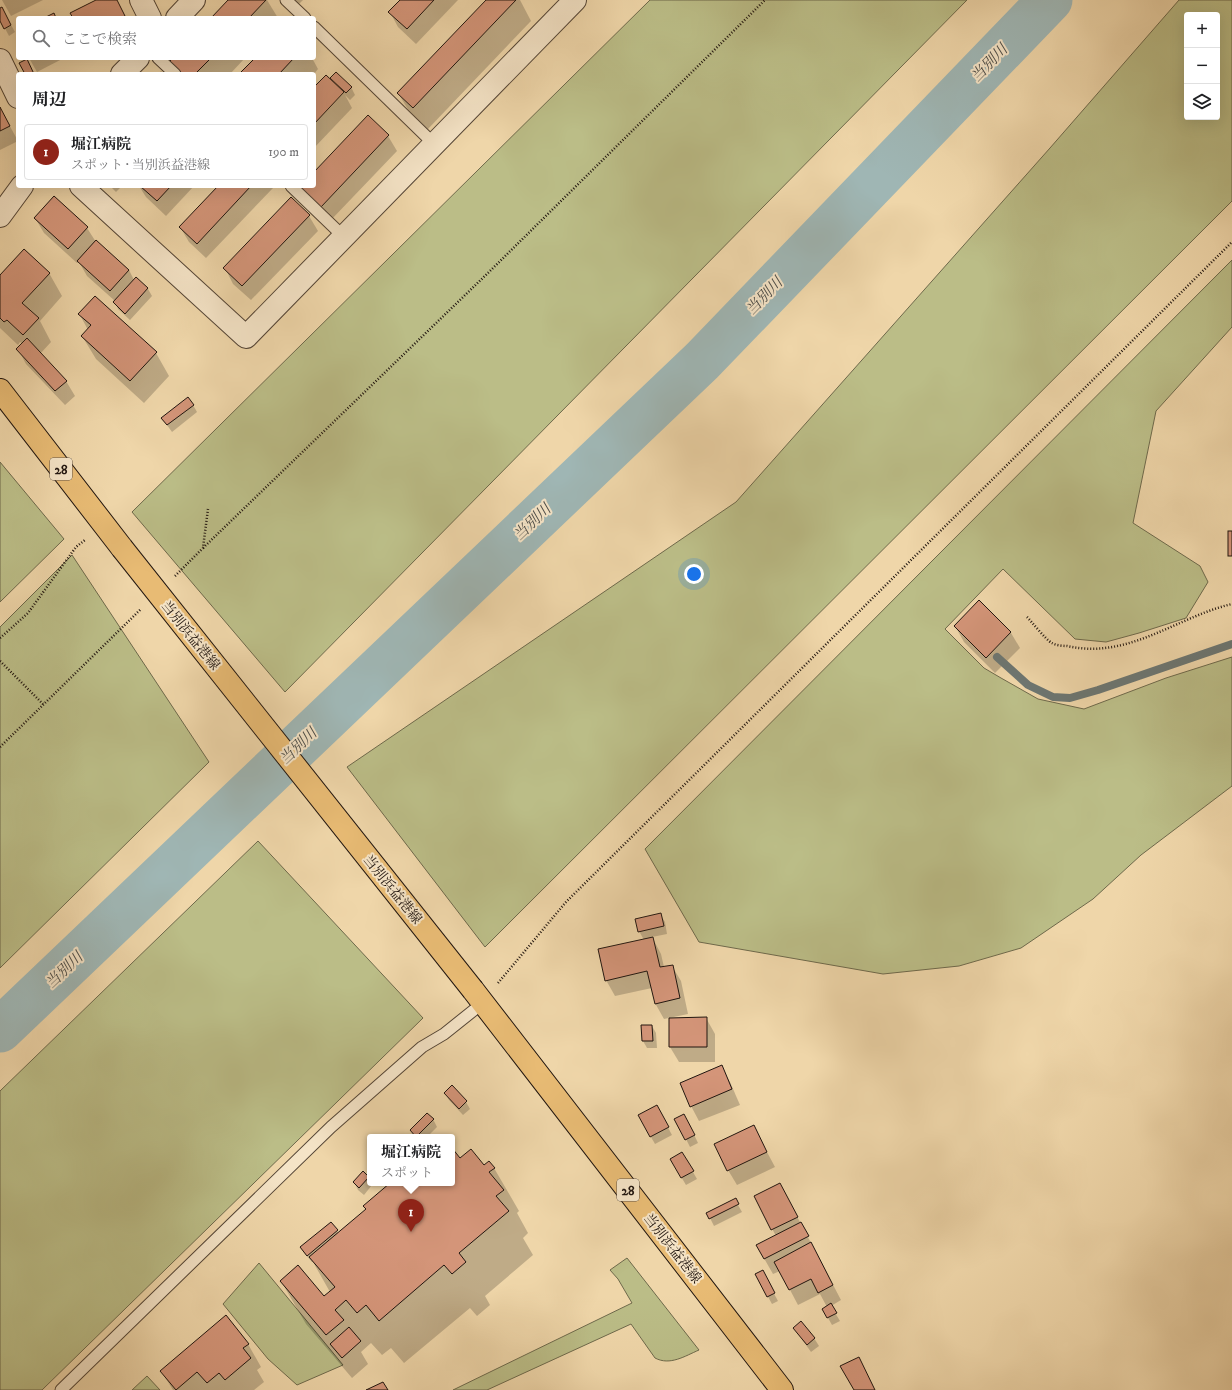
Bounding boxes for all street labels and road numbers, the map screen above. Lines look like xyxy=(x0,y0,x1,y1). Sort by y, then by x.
road number: 28 xyxy=(50,458,72,480)
street label: 当別浜益港線 xyxy=(157,597,224,674)
street label: 当別浜益港線 xyxy=(359,851,426,928)
road number: 28 xyxy=(617,1179,639,1201)
street label: 当別浜益港線 xyxy=(639,1210,705,1287)

